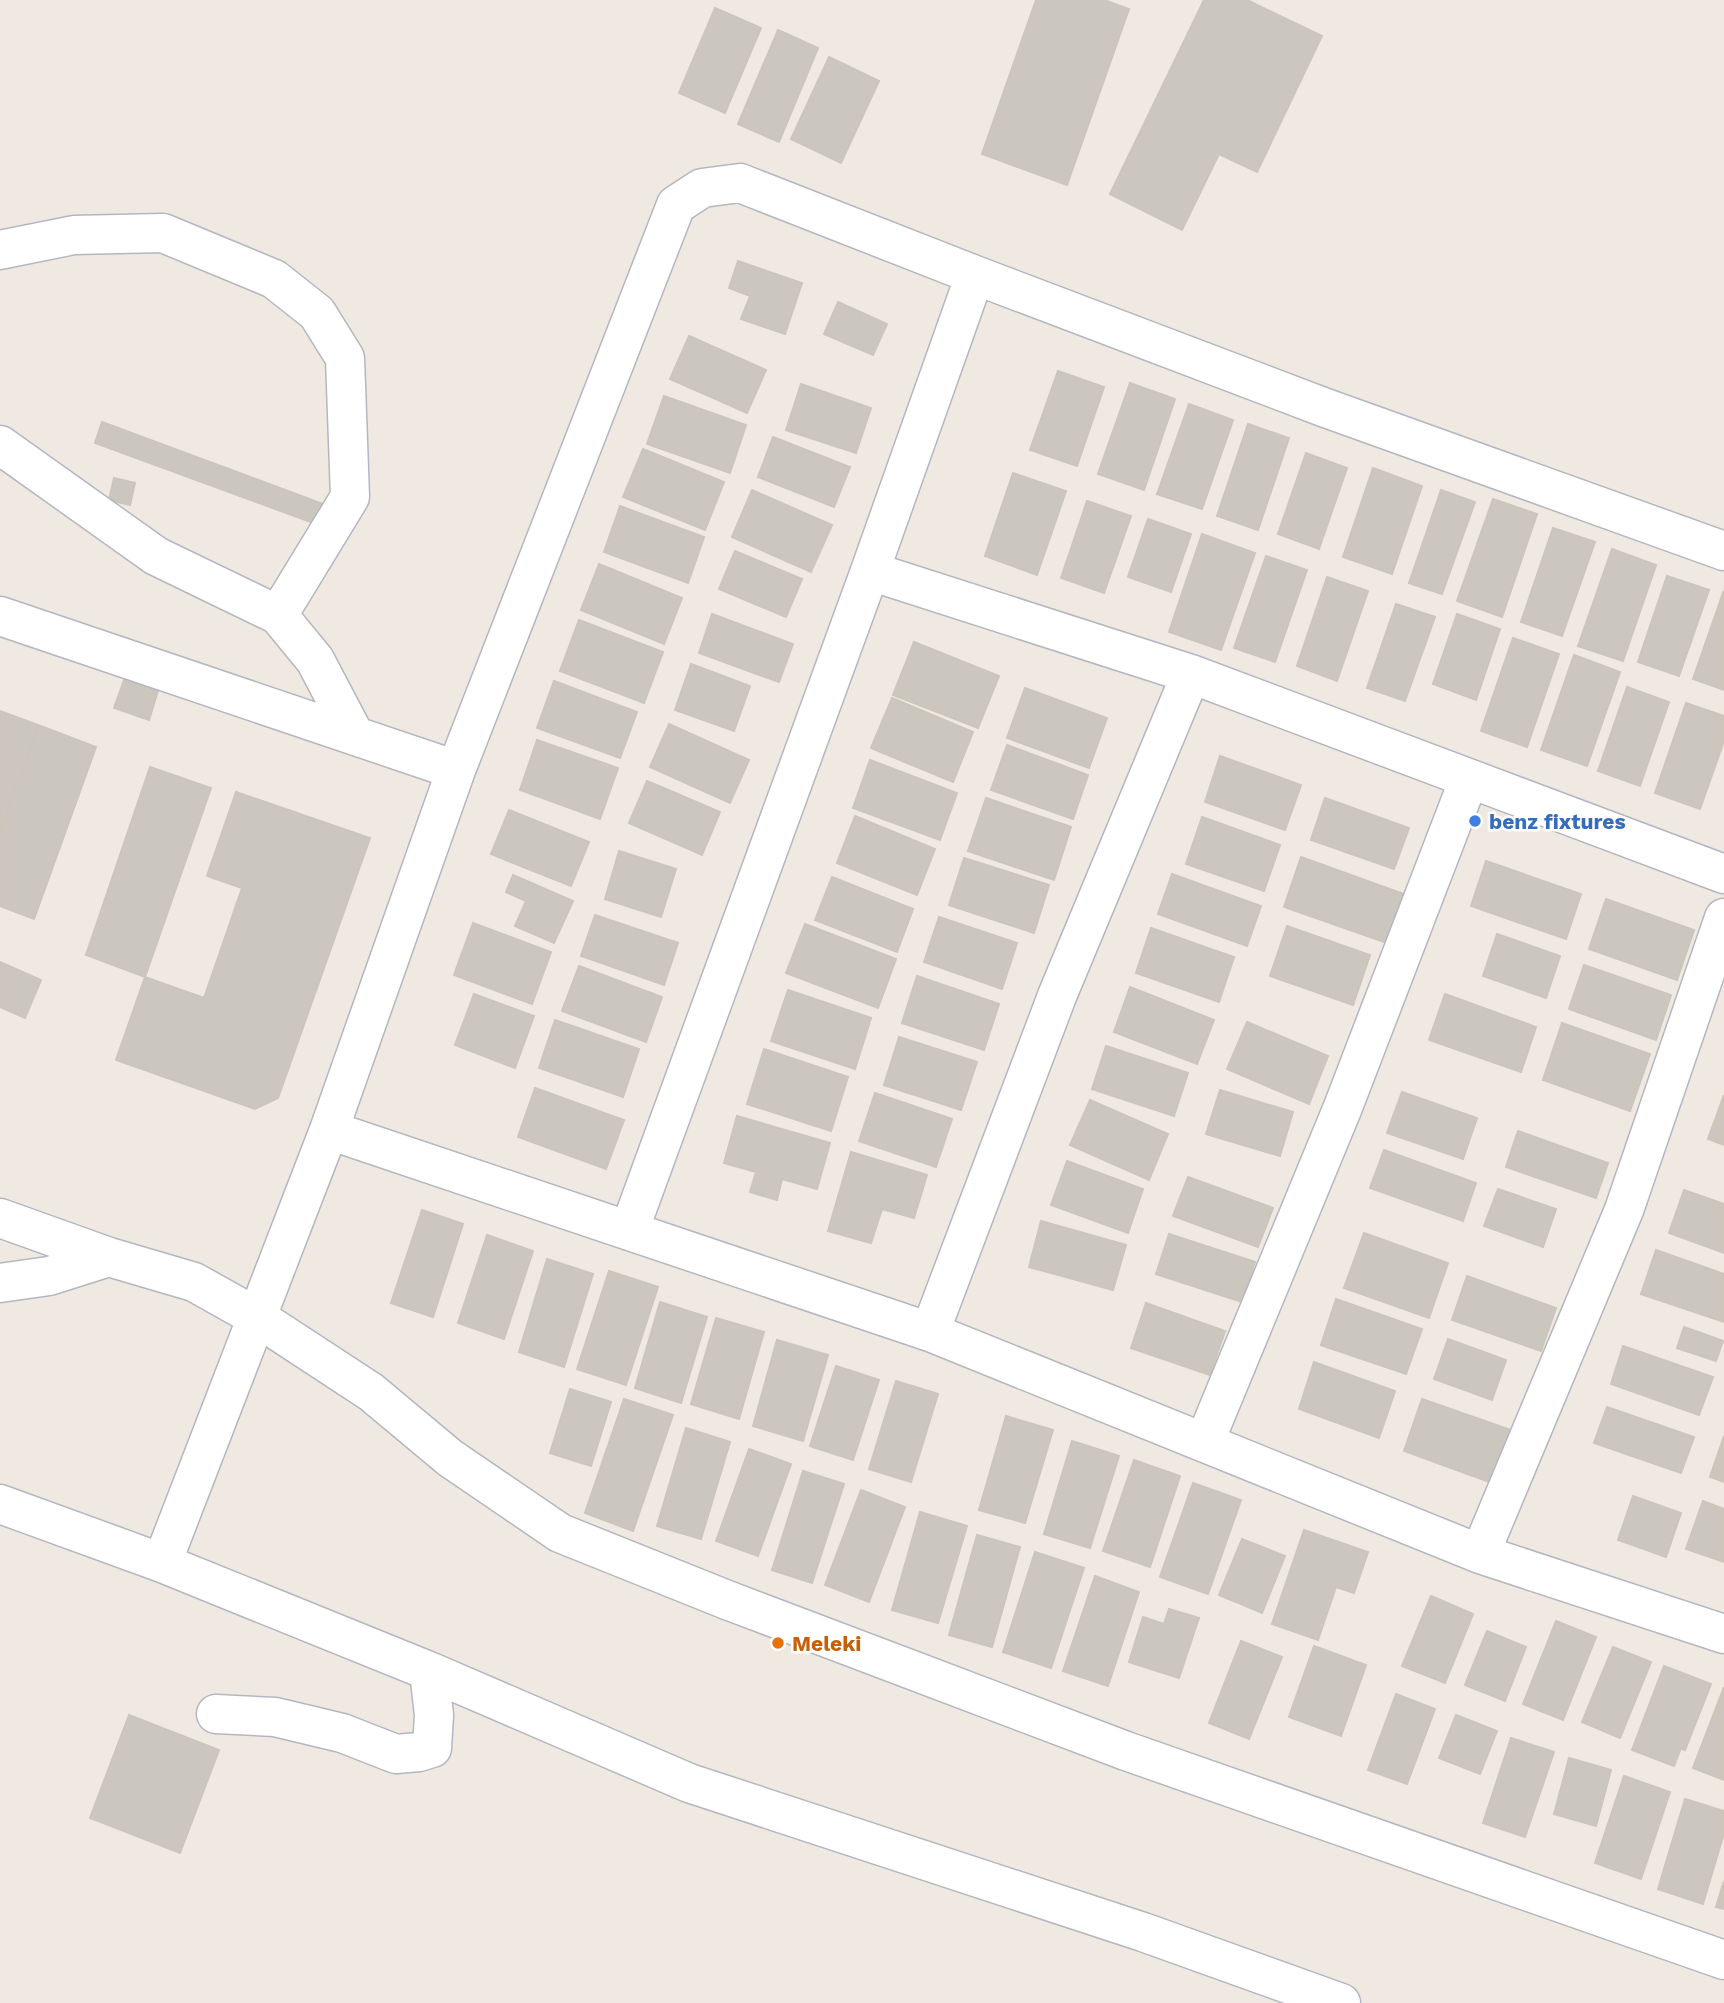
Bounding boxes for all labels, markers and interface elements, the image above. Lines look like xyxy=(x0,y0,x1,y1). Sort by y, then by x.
place label: benz fixtures xyxy=(1489,809,1626,834)
marker: benz fixtures xyxy=(1467,813,1483,829)
place label: Meleki xyxy=(792,1631,861,1656)
marker: Meleki xyxy=(770,1635,786,1651)

